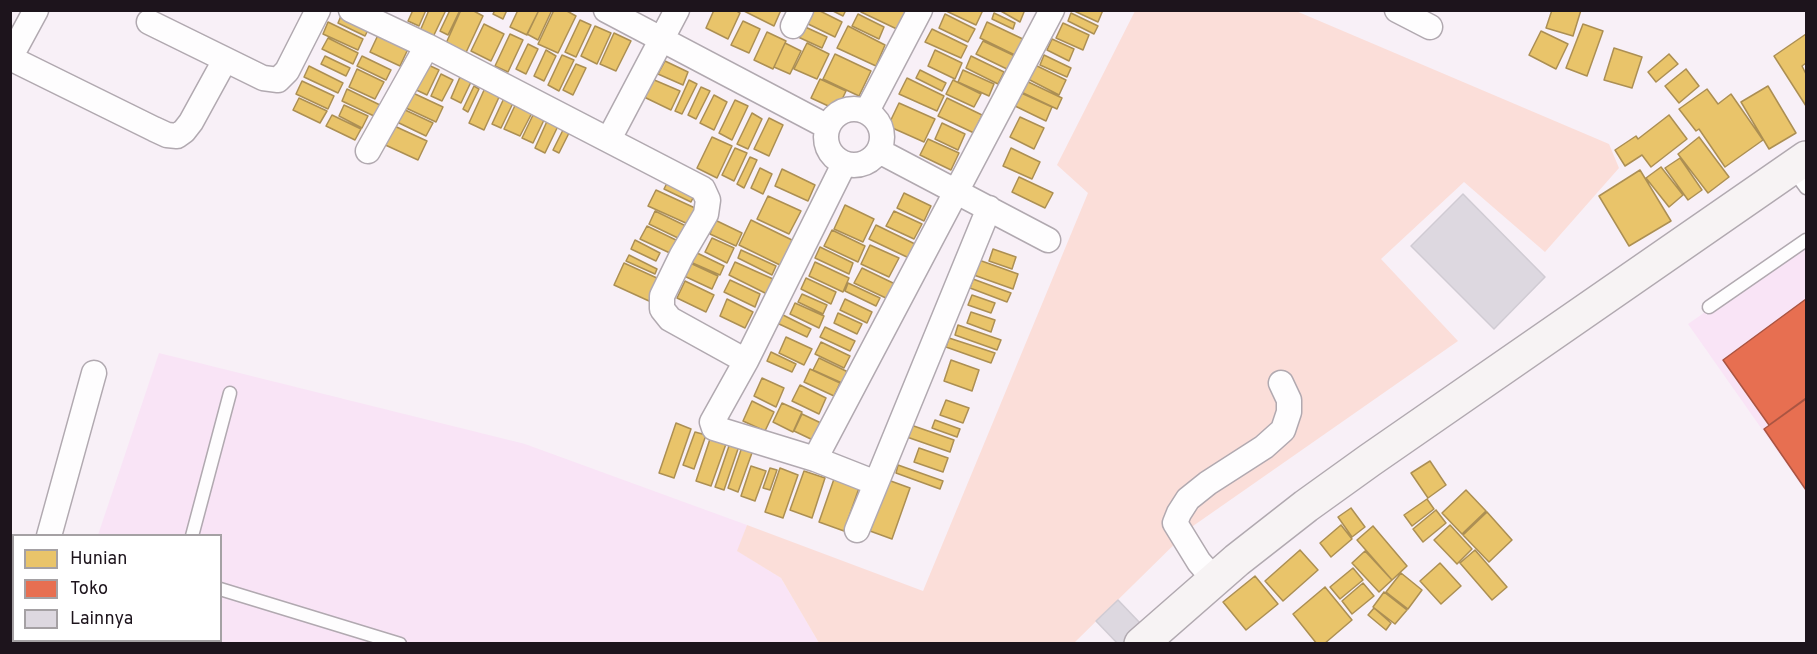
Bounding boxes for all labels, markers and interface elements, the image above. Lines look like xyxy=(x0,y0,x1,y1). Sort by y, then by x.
legend xyxy=(12,534,222,642)
text: Hunian xyxy=(70,548,127,571)
text: Toko xyxy=(70,578,108,601)
text: Lainnya xyxy=(70,608,133,631)

